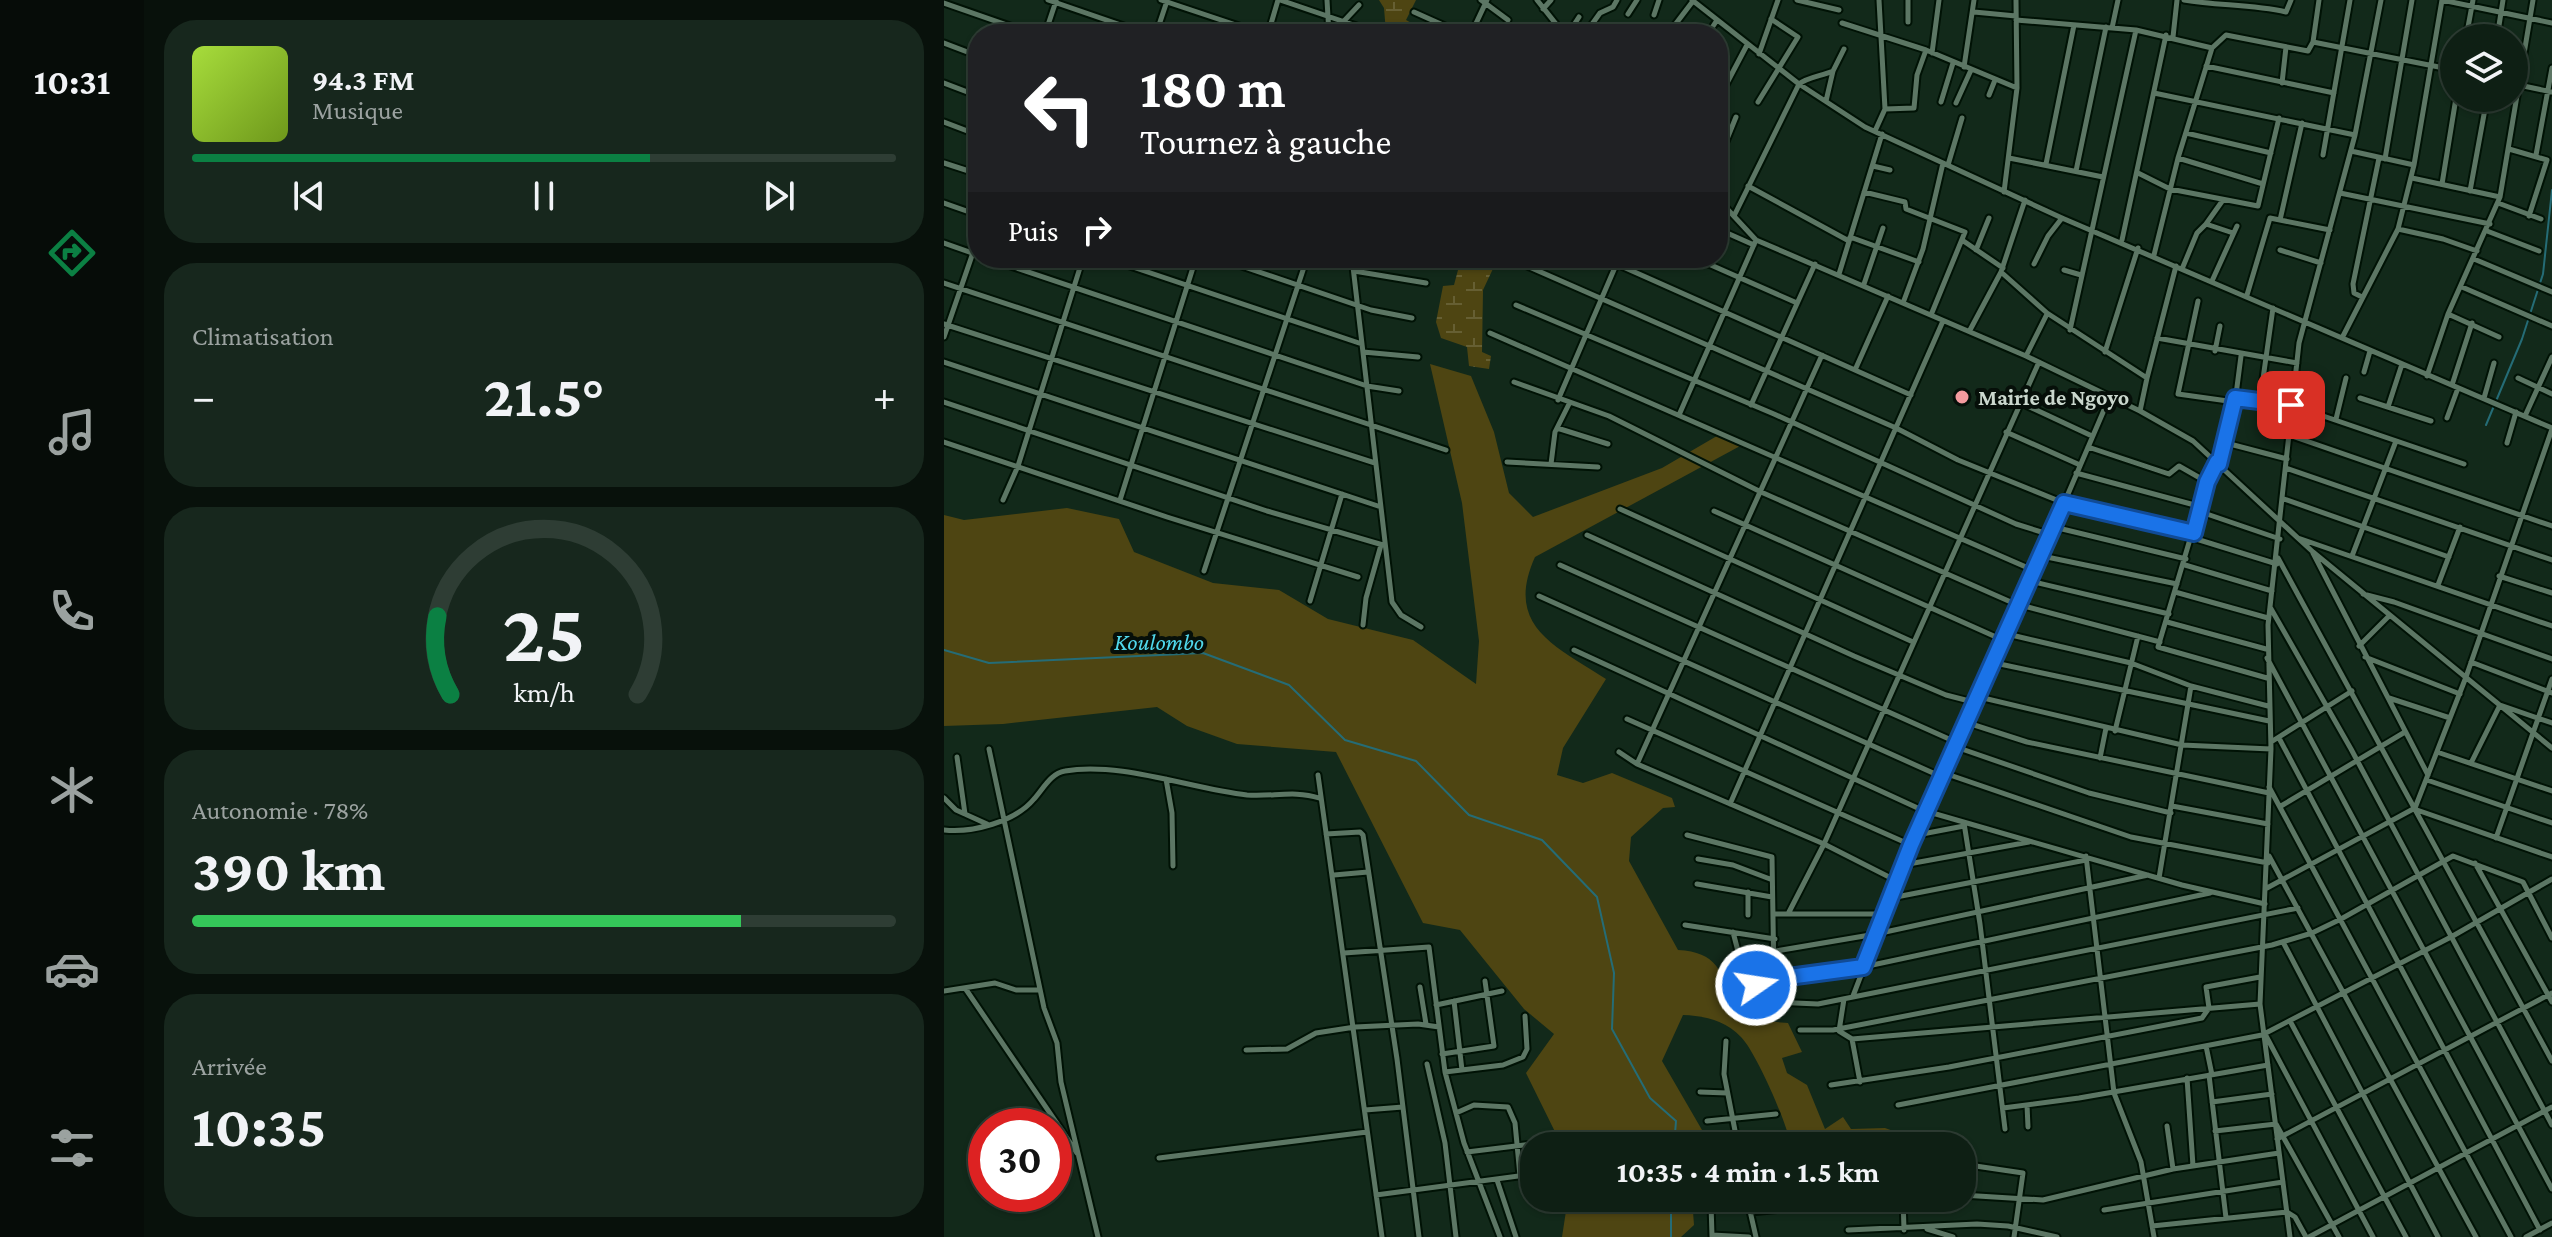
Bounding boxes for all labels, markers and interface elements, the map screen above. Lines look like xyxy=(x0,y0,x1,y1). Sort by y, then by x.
map controls xyxy=(2440,24,2528,112)
button: layers xyxy=(2440,24,2528,112)
icon: left xyxy=(1008,56,1112,160)
text: 180 m xyxy=(1140,57,1286,119)
text: 10:31 xyxy=(34,62,110,102)
text: 94.3 FM xyxy=(312,63,415,96)
text: Musique xyxy=(312,96,403,125)
text: Tournez à gauche xyxy=(1140,122,1391,162)
icon: previous xyxy=(287,174,331,218)
icon: pause xyxy=(522,174,566,218)
icon: next xyxy=(757,174,801,218)
icon: right xyxy=(1075,208,1119,252)
text: Puis xyxy=(1008,214,1059,247)
icon: directions xyxy=(44,225,100,281)
text: Climatisation xyxy=(192,322,334,351)
text: 21.5° xyxy=(483,362,605,429)
pin xyxy=(2257,371,2325,439)
text: − xyxy=(192,372,215,420)
text: + xyxy=(873,372,896,420)
icon: arrive xyxy=(2269,383,2313,427)
place label: Mairie de Ngoyo xyxy=(1978,385,2129,410)
marker: Mairie de Ngoyo xyxy=(1953,388,1971,406)
icon: music xyxy=(44,404,100,460)
icon: phone xyxy=(44,583,100,639)
text: 25 xyxy=(502,585,586,678)
water label: Koulombo xyxy=(1114,628,1204,655)
text: km/h xyxy=(513,676,575,708)
icon: climate xyxy=(44,762,100,818)
text: Autonomie · 78% xyxy=(192,796,368,825)
text: 390 km xyxy=(192,836,385,903)
icon: car xyxy=(44,941,100,997)
position arrow xyxy=(1714,943,1798,1027)
text: Arrivée xyxy=(192,1052,267,1081)
text: 10:35 xyxy=(192,1092,326,1159)
speed limit sign: 30 xyxy=(968,1108,1072,1212)
icon: filters xyxy=(44,1120,100,1176)
text: 10:35 · 4 min · 1.5 km xyxy=(1617,1155,1879,1188)

